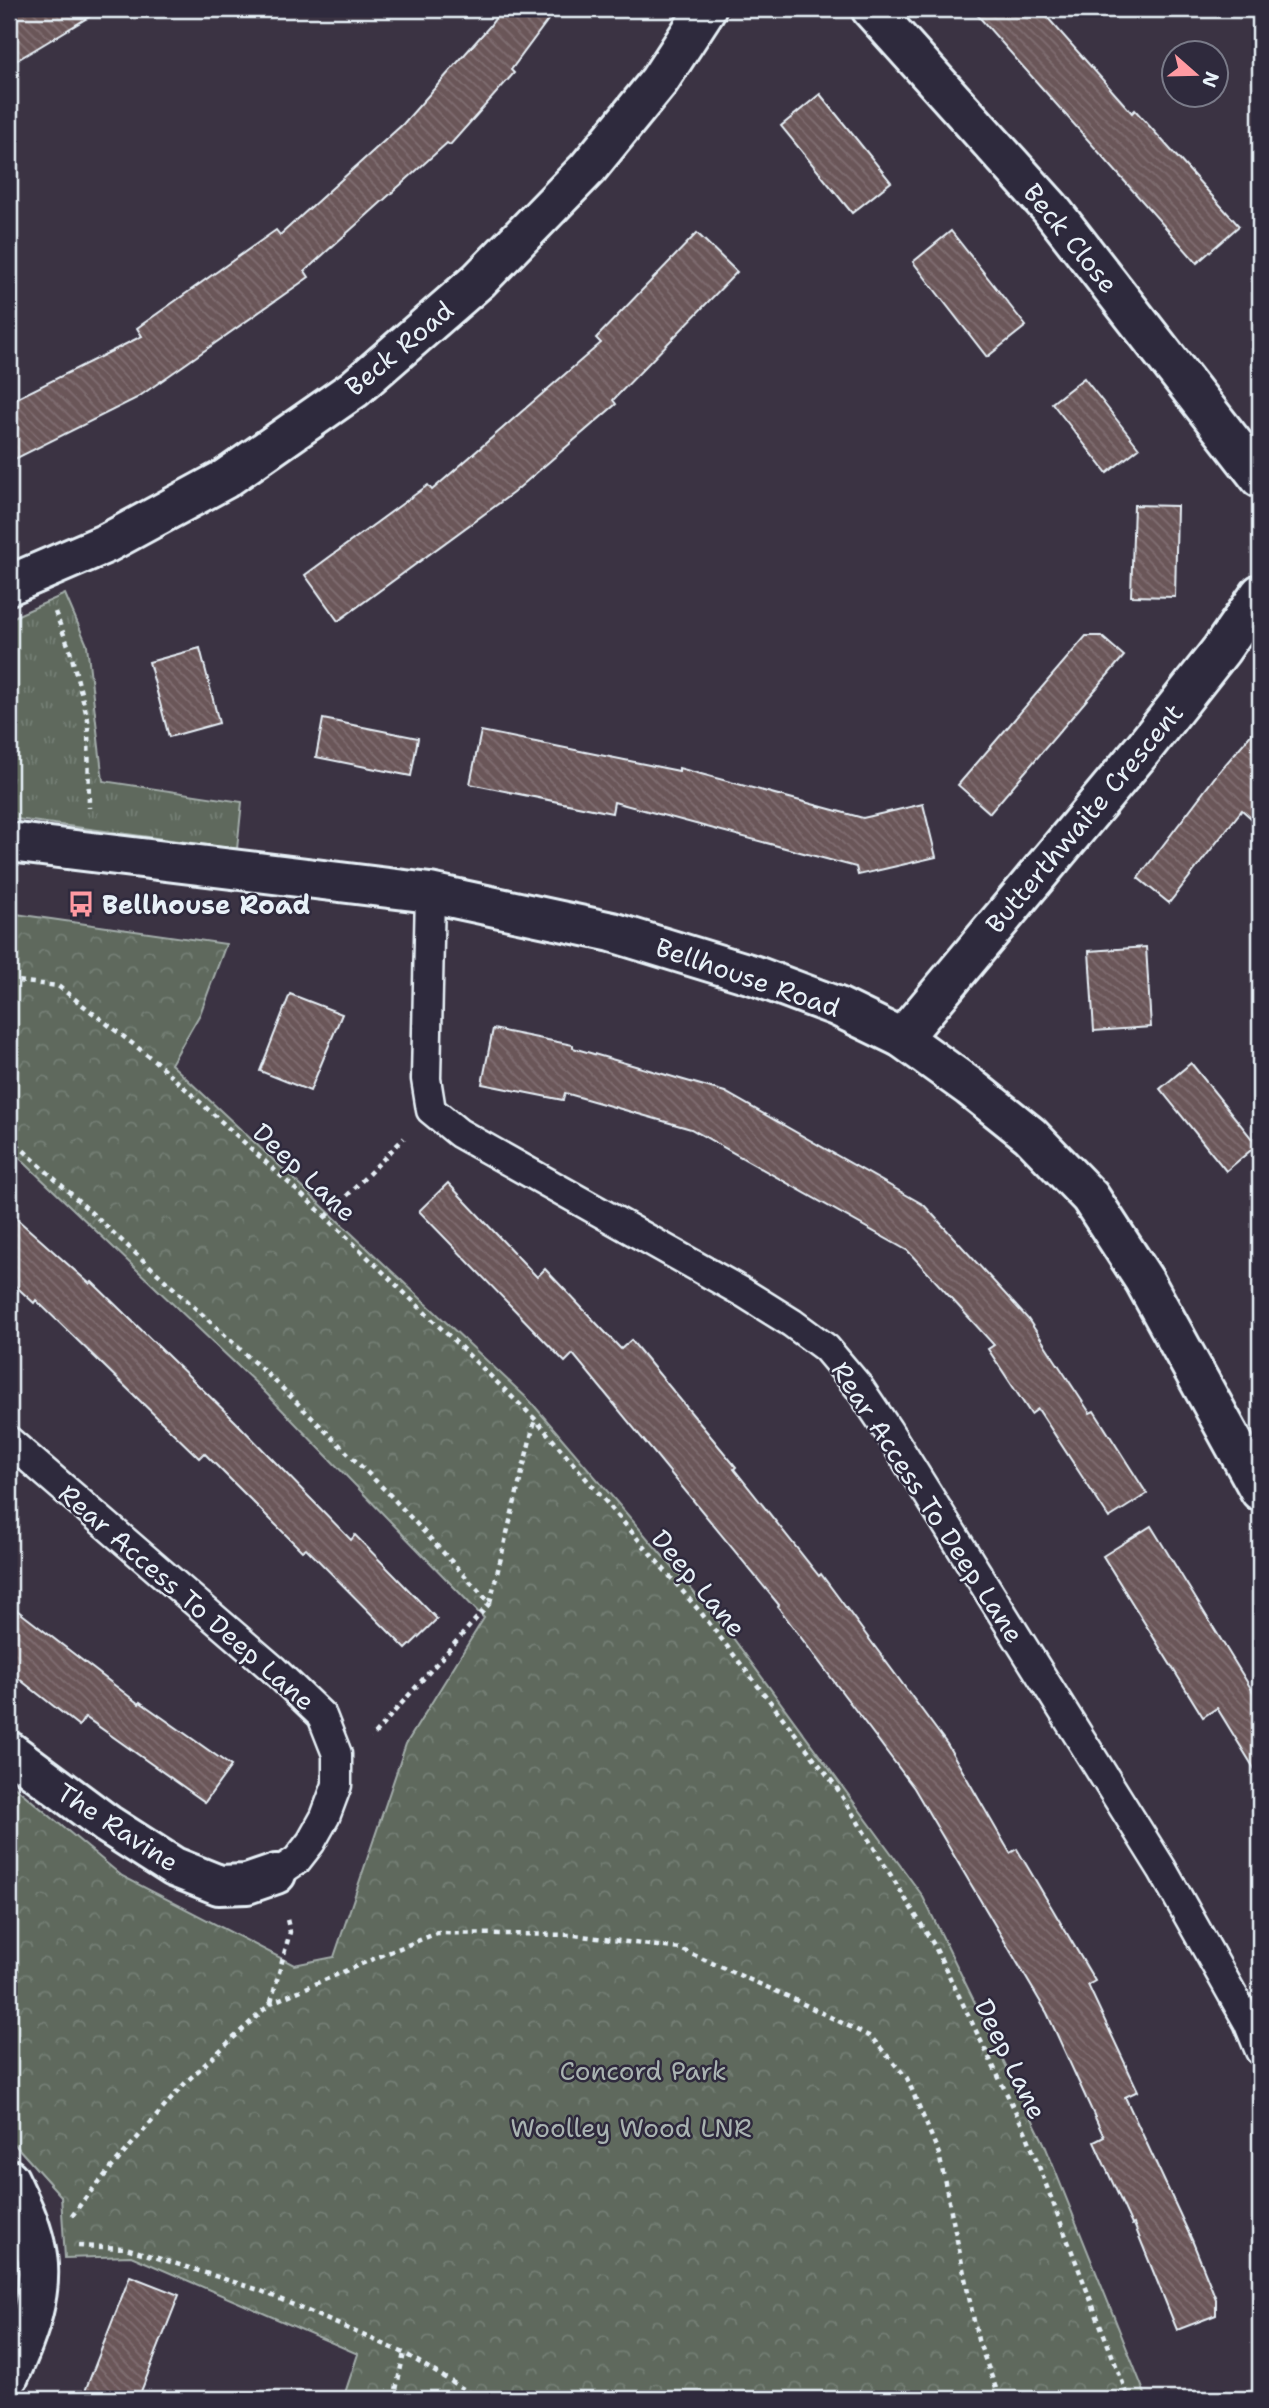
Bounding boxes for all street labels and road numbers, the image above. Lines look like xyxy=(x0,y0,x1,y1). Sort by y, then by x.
street label: Beck Close xyxy=(1016,176,1126,300)
street label: Beck Road xyxy=(337,292,461,404)
street label: Butterthwaite Crescent xyxy=(977,696,1191,940)
street label: Bellhouse Road xyxy=(651,929,845,1025)
street label: Deep Lane xyxy=(246,1115,364,1229)
street label: Rear Access To Deep Lane xyxy=(824,1355,1032,1649)
street label: Rear Access To Deep Lane xyxy=(51,1476,323,1718)
street label: Deep Lane xyxy=(644,1522,754,1644)
street label: The Ravine xyxy=(50,1775,186,1879)
street label: Deep Lane xyxy=(967,1993,1055,2125)

